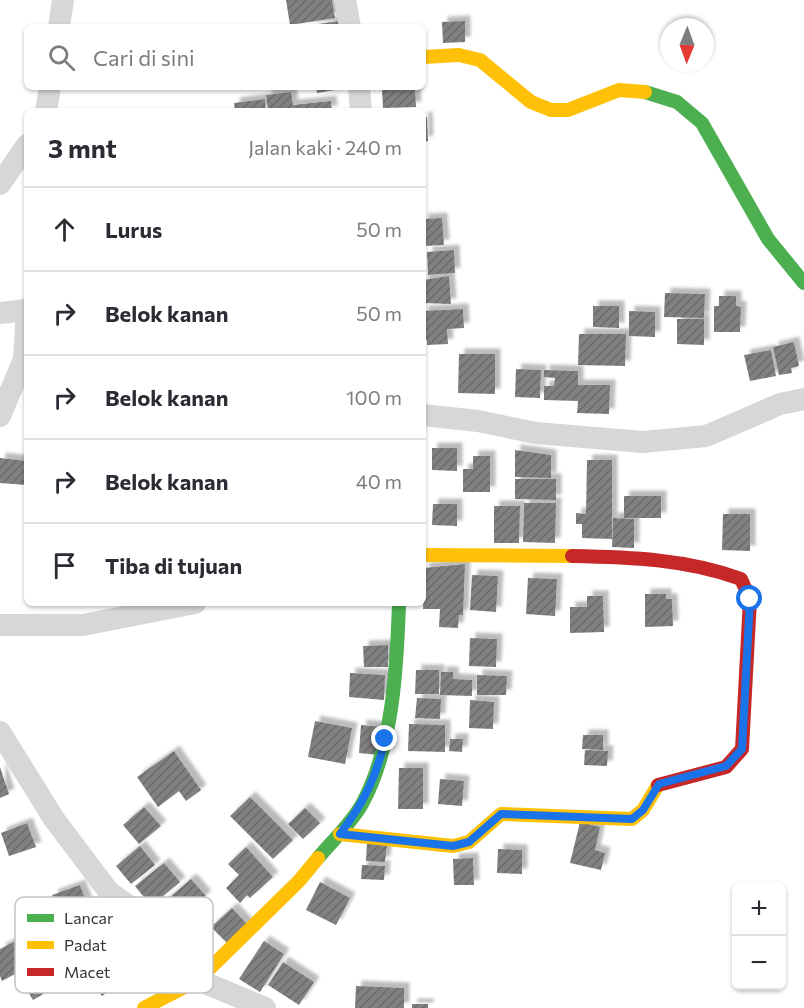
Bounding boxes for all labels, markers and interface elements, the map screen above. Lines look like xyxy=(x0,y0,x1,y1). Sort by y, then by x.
north arrow xyxy=(660,18,714,72)
search box xyxy=(24,24,426,90)
icon: search xyxy=(45,41,78,74)
text: Cari di sini xyxy=(93,44,195,71)
text: 3 mnt xyxy=(48,132,117,163)
text: Jalan kaki · 240 m xyxy=(248,135,402,159)
icon: ahead xyxy=(48,213,81,246)
text: Lurus xyxy=(105,216,162,243)
text: 50 m xyxy=(356,217,402,241)
icon: right xyxy=(48,297,81,330)
text: Belok kanan xyxy=(105,300,228,327)
text: 50 m xyxy=(356,301,402,325)
icon: right xyxy=(48,381,81,414)
text: Belok kanan xyxy=(105,384,228,411)
text: 100 m xyxy=(346,385,402,409)
icon: right xyxy=(48,465,81,498)
text: Belok kanan xyxy=(105,468,228,495)
text: 40 m xyxy=(356,469,402,493)
icon: arrive xyxy=(48,549,81,582)
text: Tiba di tujuan xyxy=(105,552,242,579)
route start xyxy=(736,585,762,611)
route end xyxy=(371,725,397,751)
map controls xyxy=(732,882,786,990)
button: + xyxy=(732,882,786,936)
legend xyxy=(15,897,213,993)
text: Lancar xyxy=(64,908,114,927)
text: Padat xyxy=(64,935,107,954)
button: − xyxy=(732,936,786,990)
text: Macet xyxy=(64,962,111,981)

